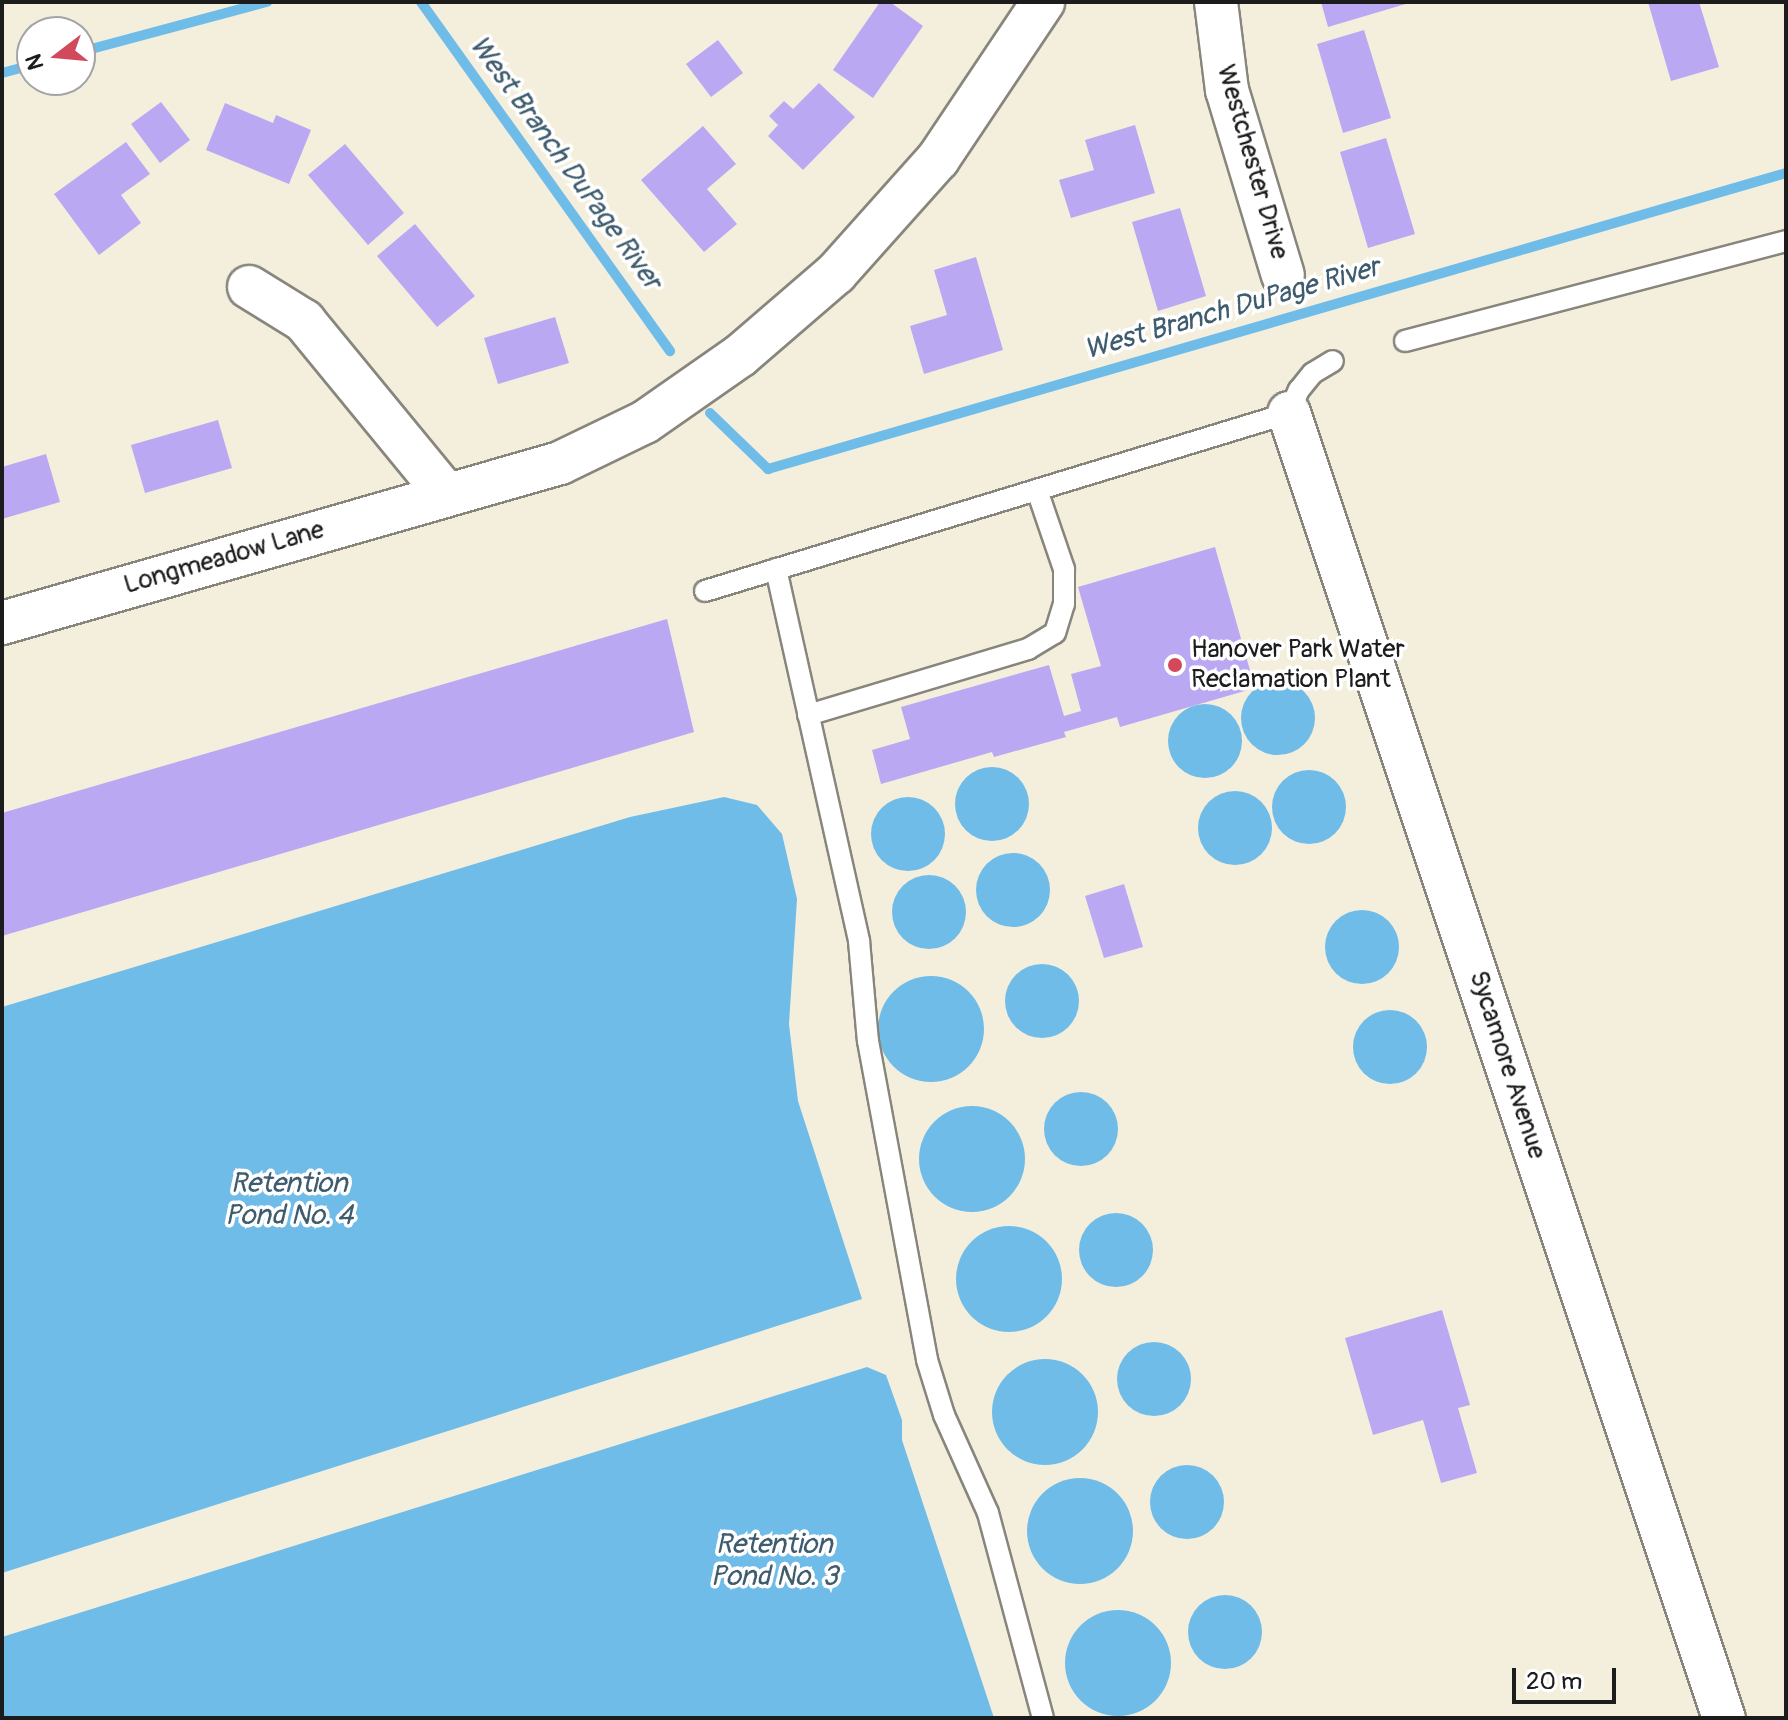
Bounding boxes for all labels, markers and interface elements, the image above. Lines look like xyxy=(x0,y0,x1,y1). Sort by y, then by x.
north arrow xyxy=(16,16,96,96)
water label: West Branch DuPage River xyxy=(462,29,668,297)
text: N xyxy=(19,51,50,73)
street label: Westchester Drive xyxy=(1209,61,1295,263)
water label: West Branch DuPage River xyxy=(1080,251,1384,367)
street label: Longmeadow Lane xyxy=(120,515,328,601)
place label: Hanover Park Water Reclamation Plant xyxy=(1191,634,1405,696)
marker: Hanover Park Water Reclamation Plant xyxy=(1166,656,1184,674)
street label: Sycamore Avenue xyxy=(1462,967,1552,1163)
water label: Retention Pond No. 4 xyxy=(225,1167,353,1233)
water label: Retention Pond No. 3 xyxy=(710,1528,838,1594)
scale bar xyxy=(1516,1652,1620,1702)
text: 20 m xyxy=(1526,1667,1582,1696)

